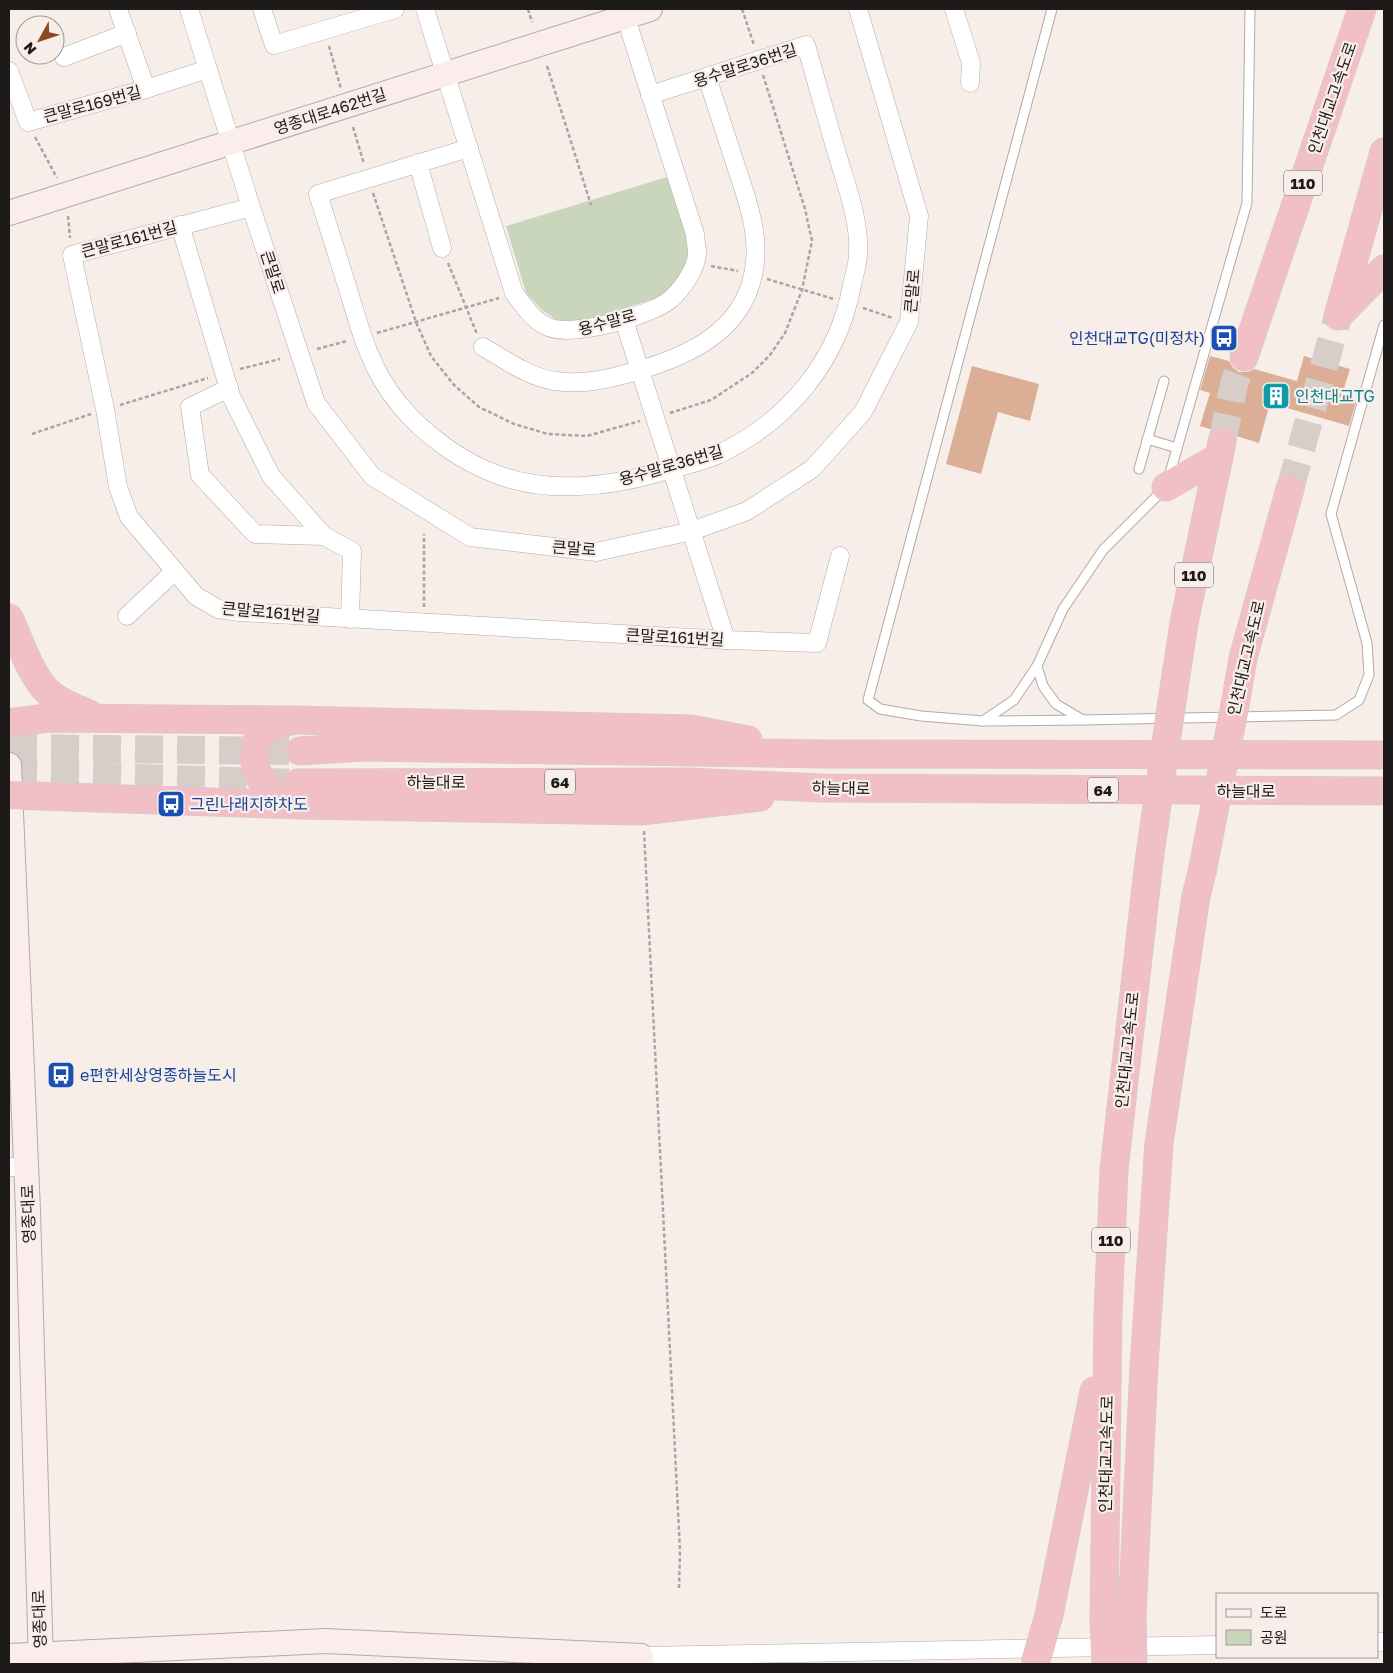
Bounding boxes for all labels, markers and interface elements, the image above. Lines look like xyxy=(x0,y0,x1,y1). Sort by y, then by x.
north arrow xyxy=(15,15,65,65)
text: N xyxy=(20,39,40,58)
street label: 용수말로36번길 xyxy=(691,39,799,91)
street label: 인천대교고속도로 xyxy=(1303,39,1361,157)
street label: 큰말로169번길 xyxy=(41,81,143,127)
street label: 영종대로462번길 xyxy=(271,83,389,139)
road number: 110 xyxy=(1284,170,1322,196)
street label: 큰말로161번길 xyxy=(79,217,179,261)
street label: 큰말로 xyxy=(257,248,289,296)
street label: 큰말로 xyxy=(900,268,924,314)
street label: 용수말로 xyxy=(576,305,638,339)
bus stop icon: 인천대교TG(미정차) xyxy=(1209,323,1239,353)
place label: 인천대교TG(미정차) xyxy=(1069,328,1205,348)
building icon: 인천대교TG xyxy=(1261,381,1291,411)
place label: 인천대교TG xyxy=(1295,386,1375,406)
street label: 용수말로36번길 xyxy=(617,441,725,489)
street label: 큰말로 xyxy=(551,536,597,560)
road number: 110 xyxy=(1175,562,1213,588)
street label: 큰말로161번길 xyxy=(221,598,321,626)
street label: 인천대교고속도로 xyxy=(1223,598,1269,718)
street label: 큰말로161번길 xyxy=(625,624,725,650)
road number: 64 xyxy=(545,770,575,794)
street label: 하늘대로 xyxy=(407,772,466,792)
street label: 하늘대로 xyxy=(811,777,871,799)
road number: 64 xyxy=(1088,778,1118,802)
street label: 하늘대로 xyxy=(1217,781,1276,801)
bus stop icon: 그린나래지하차도 xyxy=(156,789,186,819)
place label: 그린나래지하차도 xyxy=(190,794,308,814)
street label: 인천대교고속도로 xyxy=(1111,990,1143,1110)
bus stop icon: e편한세상영종하늘도시 xyxy=(46,1060,76,1090)
place label: e편한세상영종하늘도시 xyxy=(80,1065,236,1085)
street label: 영종대로 xyxy=(17,1184,39,1244)
road number: 110 xyxy=(1092,1228,1130,1252)
street label: 인천대교고속도로 xyxy=(1095,1395,1117,1513)
street label: 영종대로 xyxy=(28,1589,50,1649)
legend xyxy=(1216,1593,1378,1658)
text: 도로 xyxy=(1260,1603,1288,1621)
text: 공원 xyxy=(1260,1628,1288,1646)

